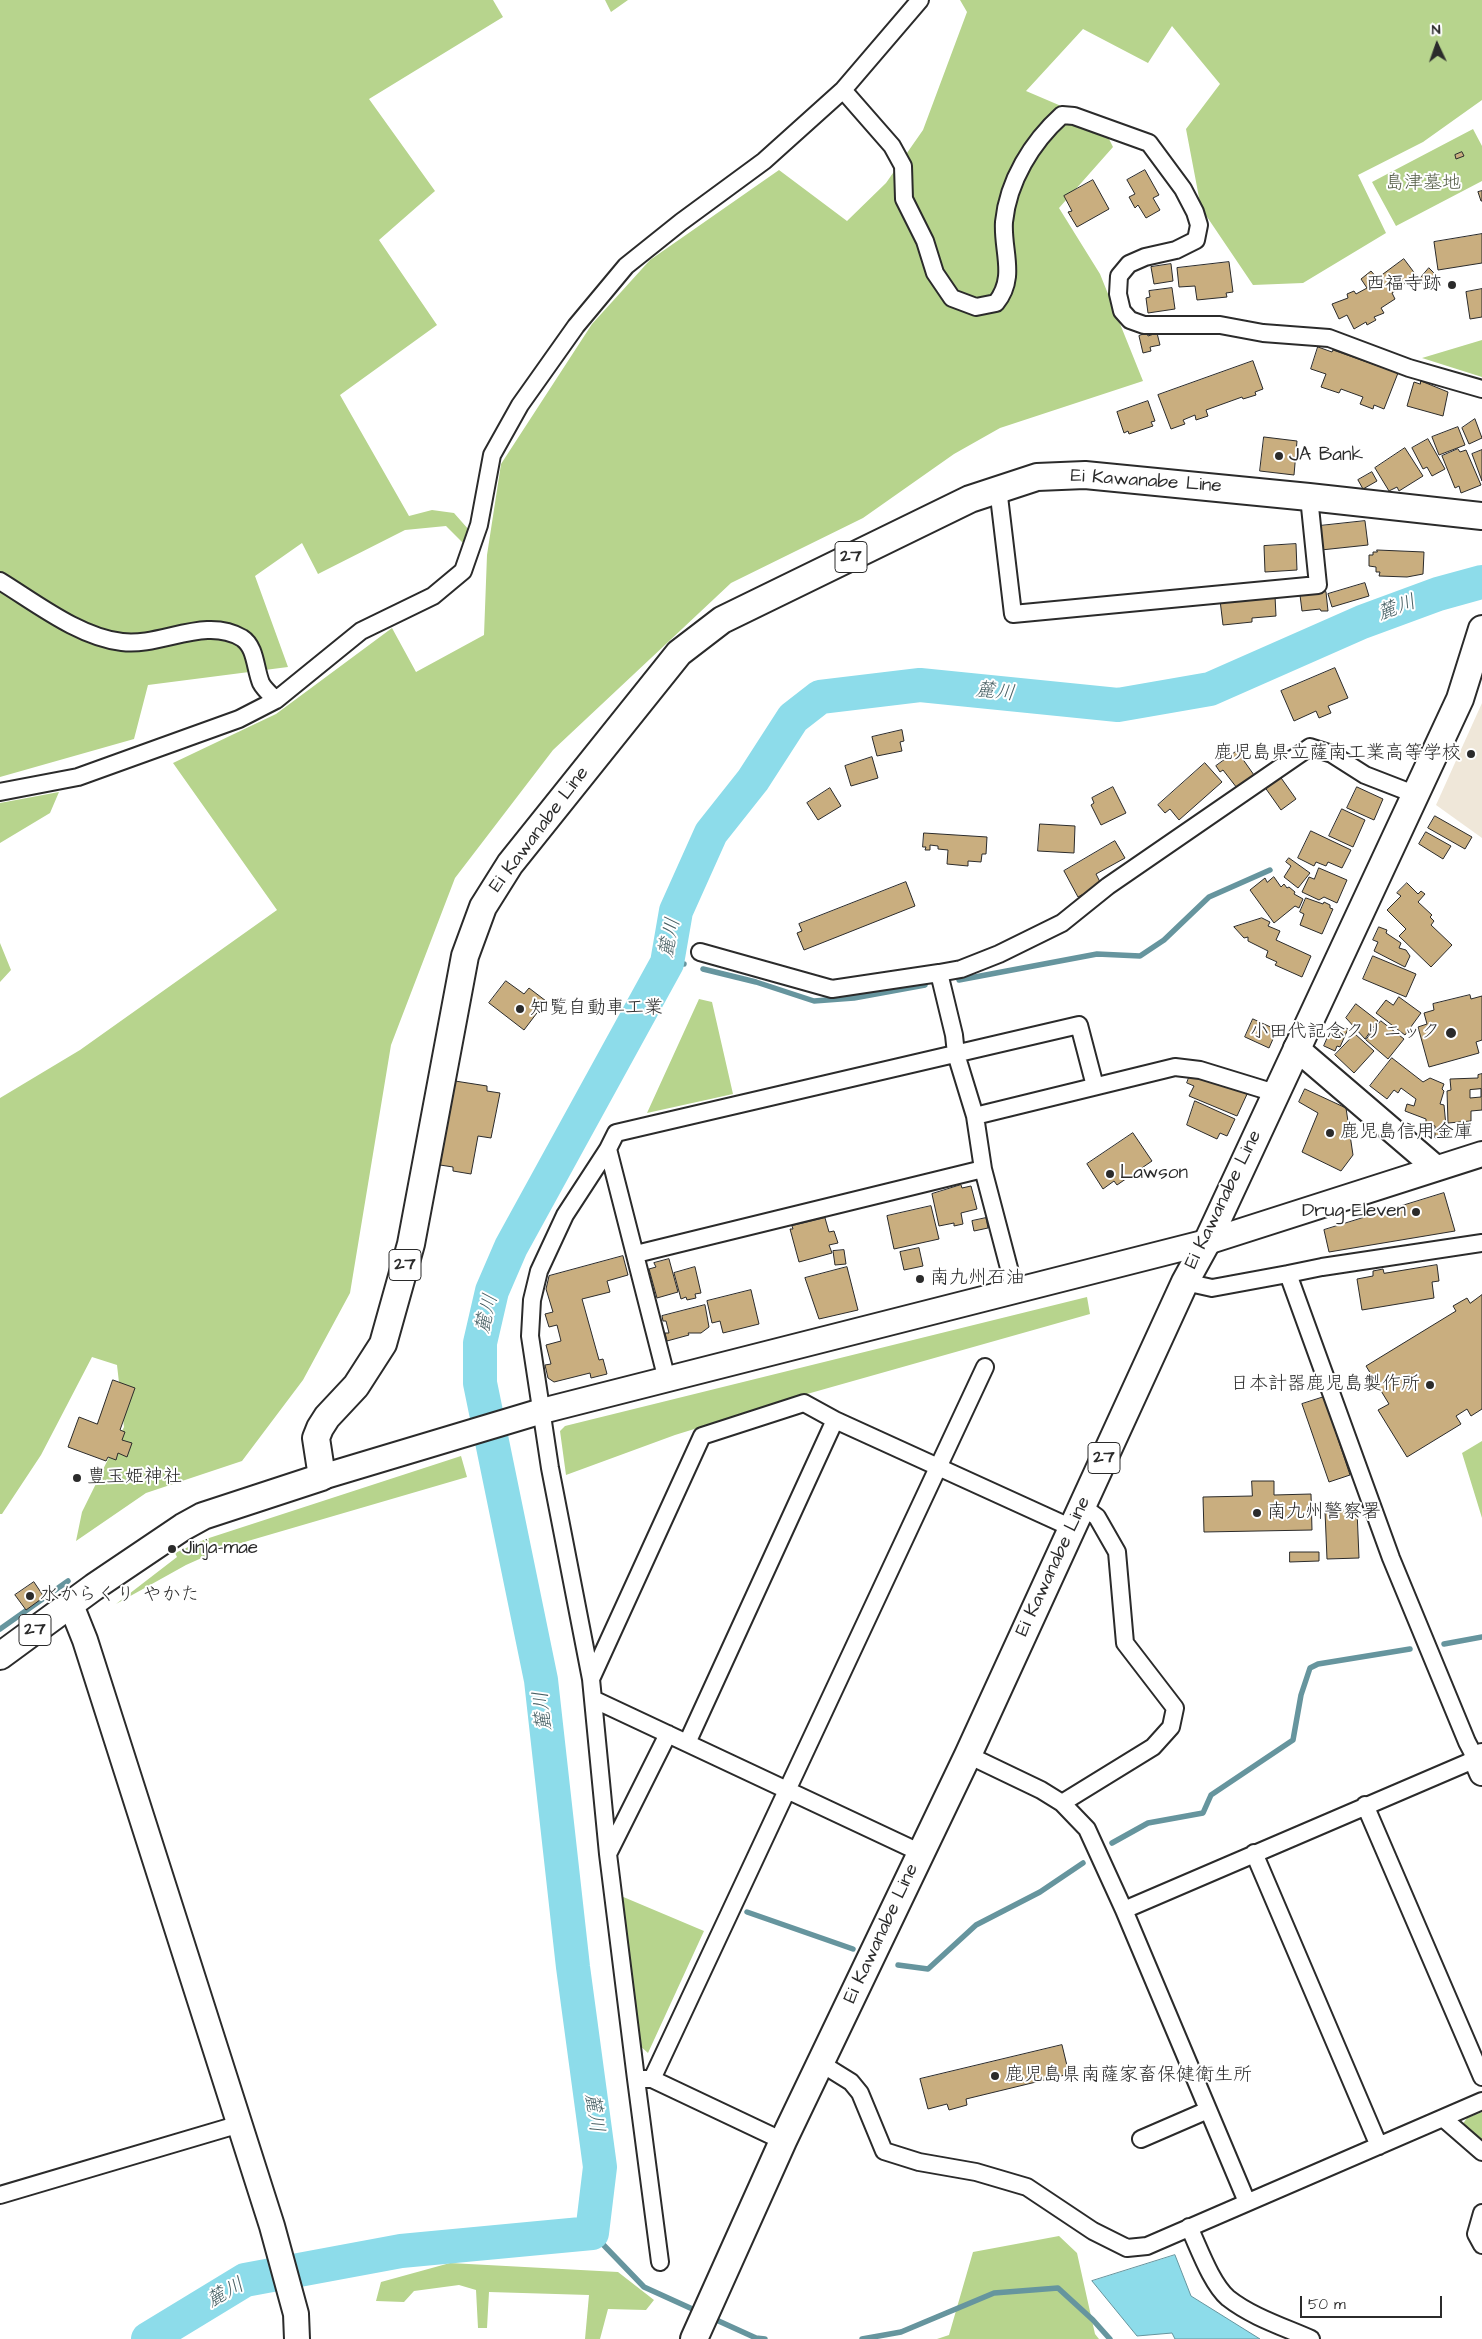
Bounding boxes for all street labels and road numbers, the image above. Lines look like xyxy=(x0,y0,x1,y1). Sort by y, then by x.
street label: Ei Kawanabe Line xyxy=(1070,465,1222,499)
road number: 27 xyxy=(835,542,867,572)
street label: Ei Kawanabe Line xyxy=(485,763,595,897)
street label: Ei Kawanabe Line xyxy=(1181,1127,1267,1273)
road number: 27 xyxy=(389,1250,421,1280)
road number: 27 xyxy=(1088,1442,1120,1474)
street label: Ei Kawanabe Line xyxy=(1012,1494,1096,1640)
road number: 27 xyxy=(19,1614,51,1646)
street label: Ei Kawanabe Line xyxy=(840,1861,924,2007)

